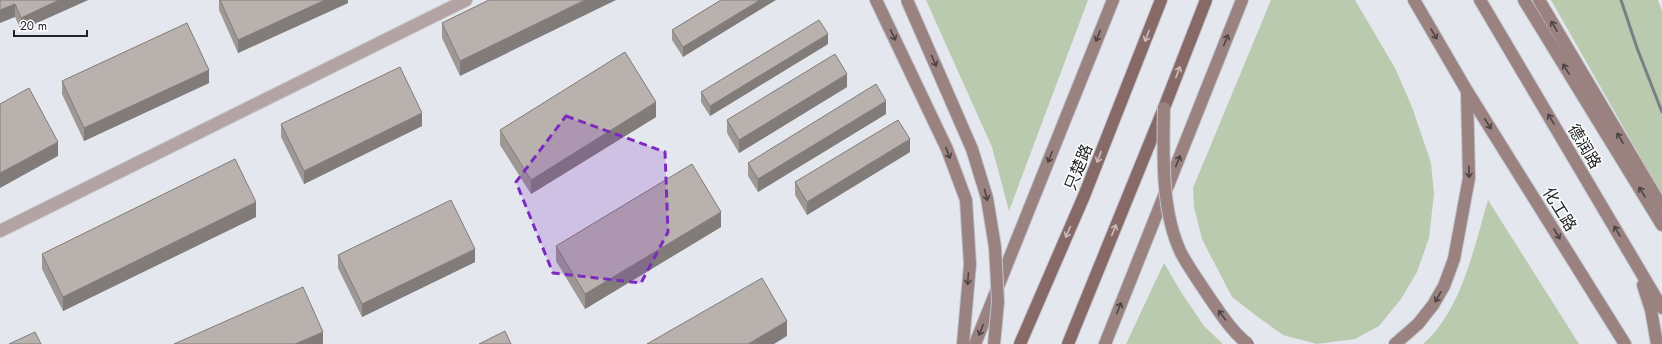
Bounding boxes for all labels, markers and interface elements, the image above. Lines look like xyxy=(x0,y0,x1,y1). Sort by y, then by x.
scale bar xyxy=(14,12,87,38)
text: 20 m xyxy=(20,17,47,35)
one-way arrow xyxy=(1550,20,1558,32)
one-way arrow xyxy=(1430,28,1438,40)
one-way arrow xyxy=(890,29,897,41)
one-way arrow xyxy=(1094,30,1102,42)
one-way arrow xyxy=(1143,30,1150,42)
one-way arrow xyxy=(1223,35,1230,47)
one-way arrow xyxy=(930,55,938,67)
one-way arrow xyxy=(1562,63,1570,75)
one-way arrow xyxy=(1175,67,1183,79)
one-way arrow xyxy=(1546,113,1554,125)
one-way arrow xyxy=(1484,118,1492,130)
street label: 德润路 xyxy=(1562,120,1607,173)
one-way arrow xyxy=(1615,132,1623,144)
street label: 只楚路 xyxy=(1059,141,1098,194)
one-way arrow xyxy=(945,146,953,158)
one-way arrow xyxy=(1046,150,1053,162)
one-way arrow xyxy=(1095,151,1103,163)
one-way arrow xyxy=(1174,156,1182,168)
one-way arrow xyxy=(1465,165,1472,178)
street label: 化工路 xyxy=(1537,183,1582,236)
one-way arrow xyxy=(1637,186,1645,198)
one-way arrow xyxy=(983,188,990,201)
one-way arrow xyxy=(1110,224,1118,236)
one-way arrow xyxy=(1612,225,1620,237)
one-way arrow xyxy=(1064,226,1072,238)
one-way arrow xyxy=(1553,228,1561,240)
one-way arrow xyxy=(965,272,972,285)
one-way arrow xyxy=(1433,291,1441,303)
one-way arrow xyxy=(1116,302,1124,314)
one-way arrow xyxy=(1218,310,1226,321)
one-way arrow xyxy=(977,323,984,335)

